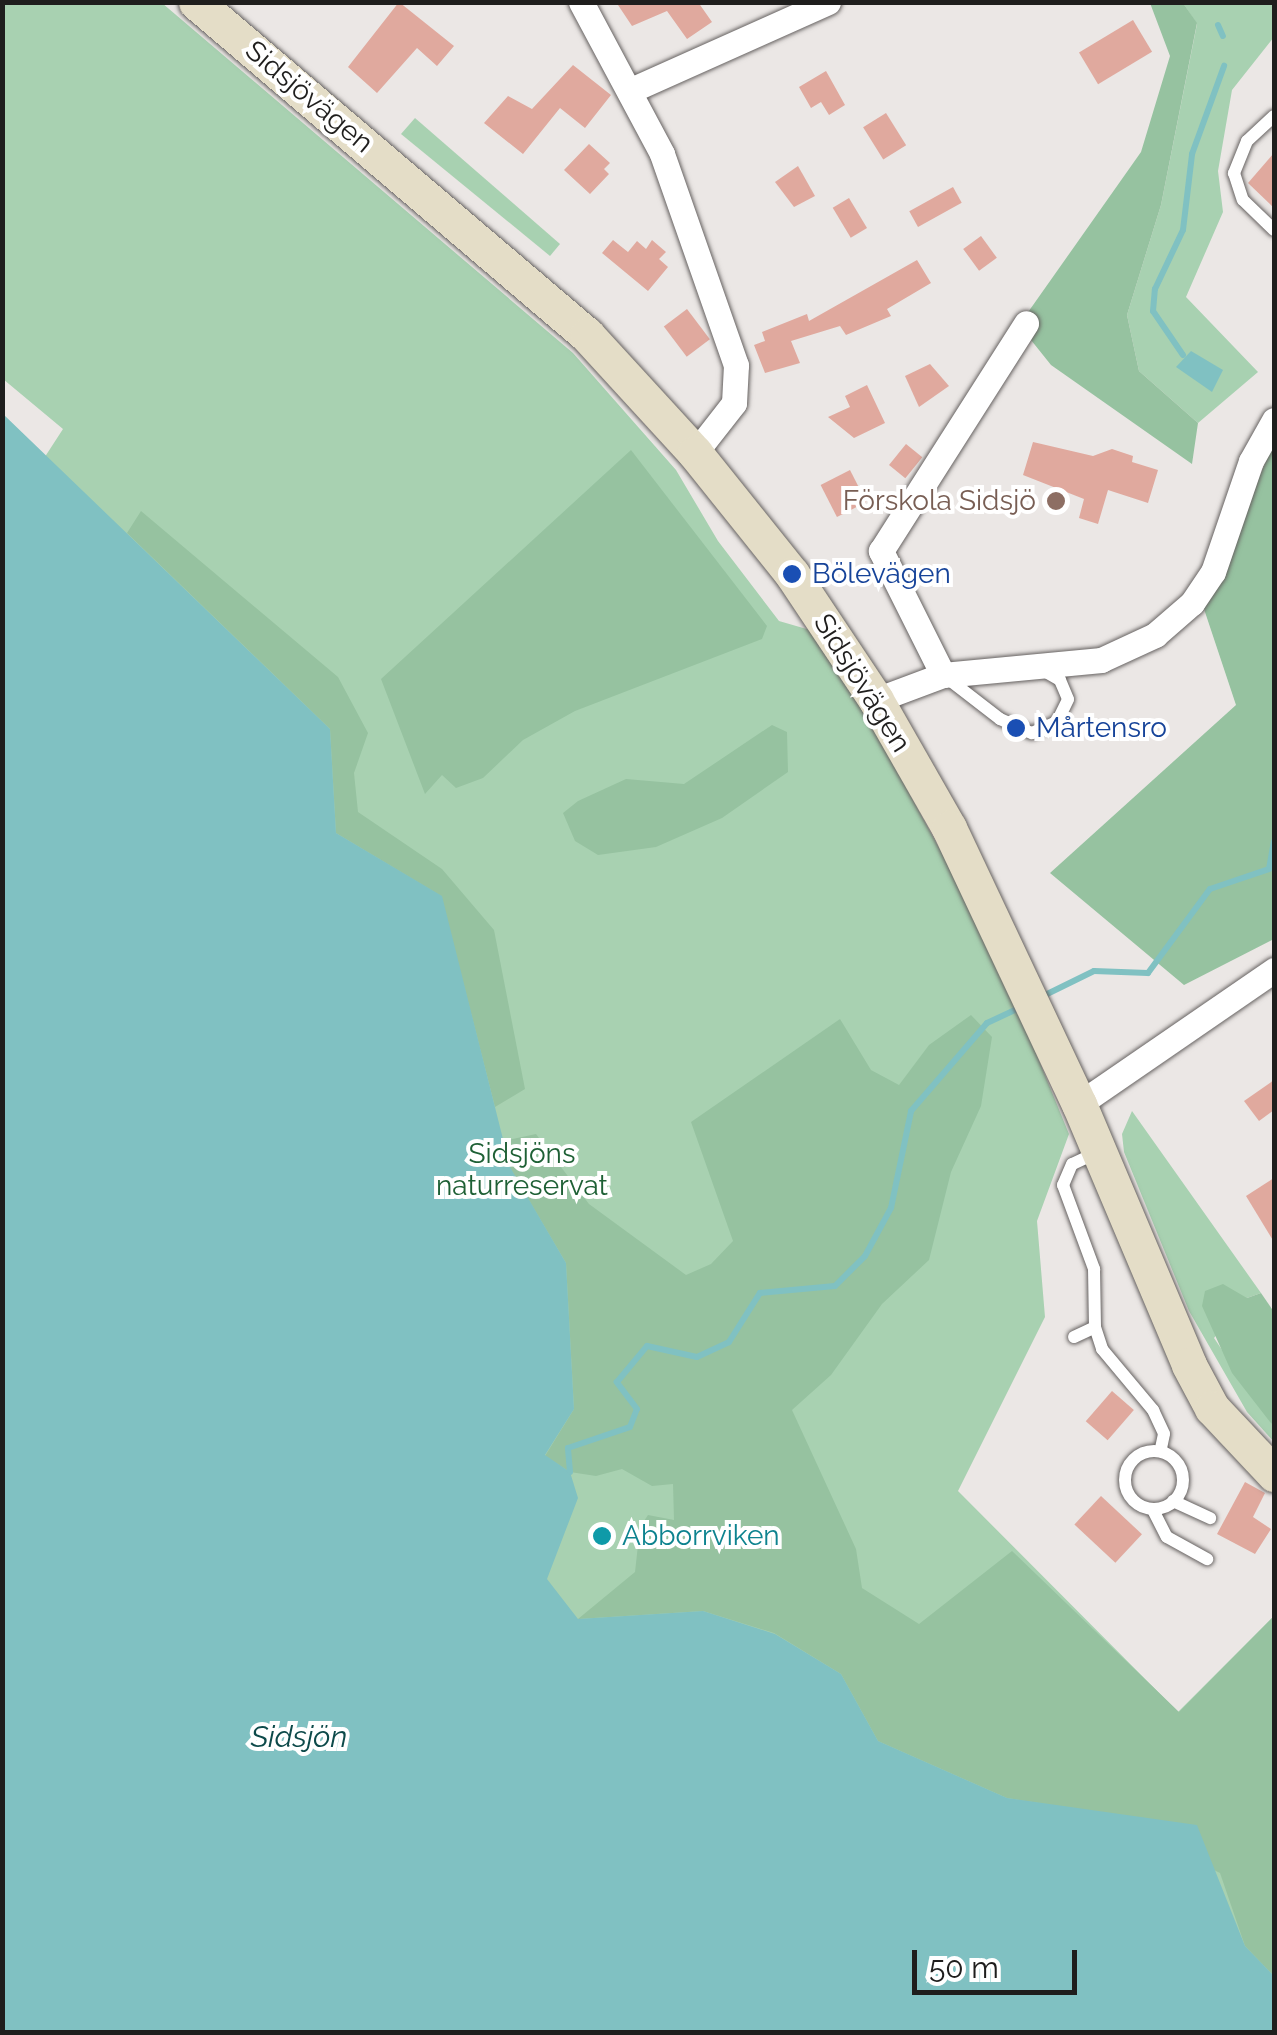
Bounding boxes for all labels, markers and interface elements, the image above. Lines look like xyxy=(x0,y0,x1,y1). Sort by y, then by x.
street label: Sidsjövägen xyxy=(238,34,380,160)
place label: Förskola Sidsjö xyxy=(843,484,1036,518)
marker: Förskola Sidsjö xyxy=(1045,490,1067,512)
place label: Bölevägen xyxy=(812,557,951,591)
marker: Bölevägen xyxy=(781,563,803,585)
street label: Sidsjövägen xyxy=(806,608,918,758)
place label: Mårtensro xyxy=(1036,711,1167,745)
marker: Mårtensro xyxy=(1005,717,1027,739)
park label: Sidsjöns naturreservat xyxy=(436,1137,608,1203)
place label: Abborrviken xyxy=(622,1519,780,1553)
marker: Abborrviken xyxy=(591,1525,613,1547)
water label: Sidsjön xyxy=(251,1719,347,1755)
scale bar xyxy=(917,1930,1082,1992)
text: 50 m xyxy=(929,1950,999,1985)

